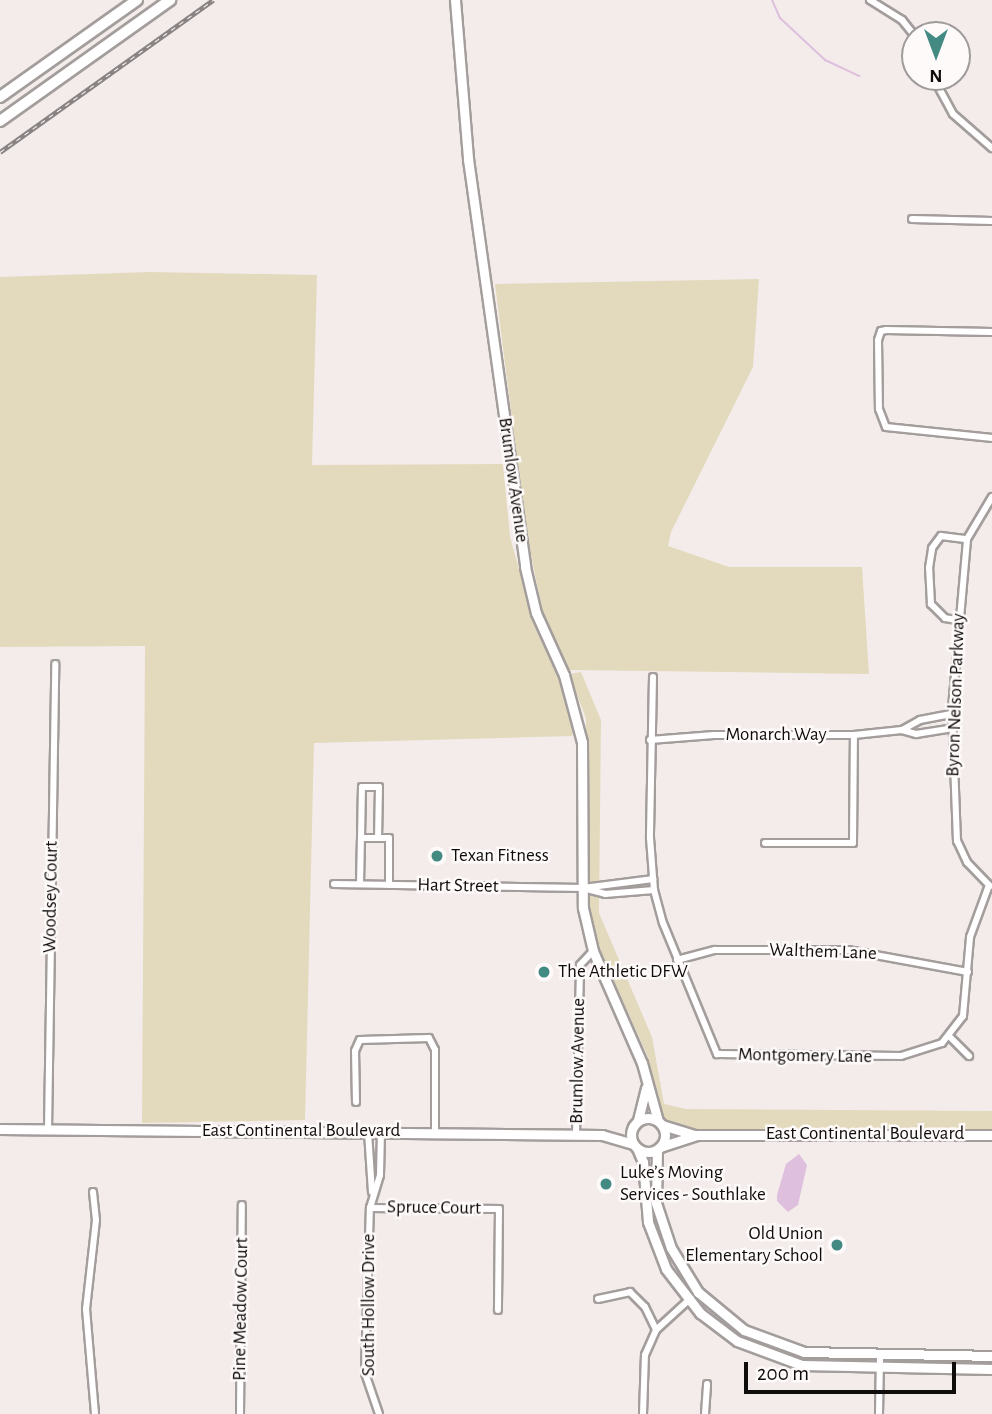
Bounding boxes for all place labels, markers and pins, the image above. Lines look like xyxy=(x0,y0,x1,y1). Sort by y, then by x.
place label: Texan Fitness xyxy=(451,845,549,867)
marker: Texan Fitness xyxy=(429,848,445,864)
place label: The Athletic DFW xyxy=(558,961,688,983)
marker: The Athletic DFW xyxy=(536,964,552,980)
place label: Luke’s Moving Services - Southlake xyxy=(620,1162,766,1206)
marker: Luke’s Moving Services - Southlake xyxy=(598,1176,614,1192)
place label: Old Union Elementary School xyxy=(685,1223,823,1267)
marker: Old Union Elementary School xyxy=(829,1237,845,1253)

